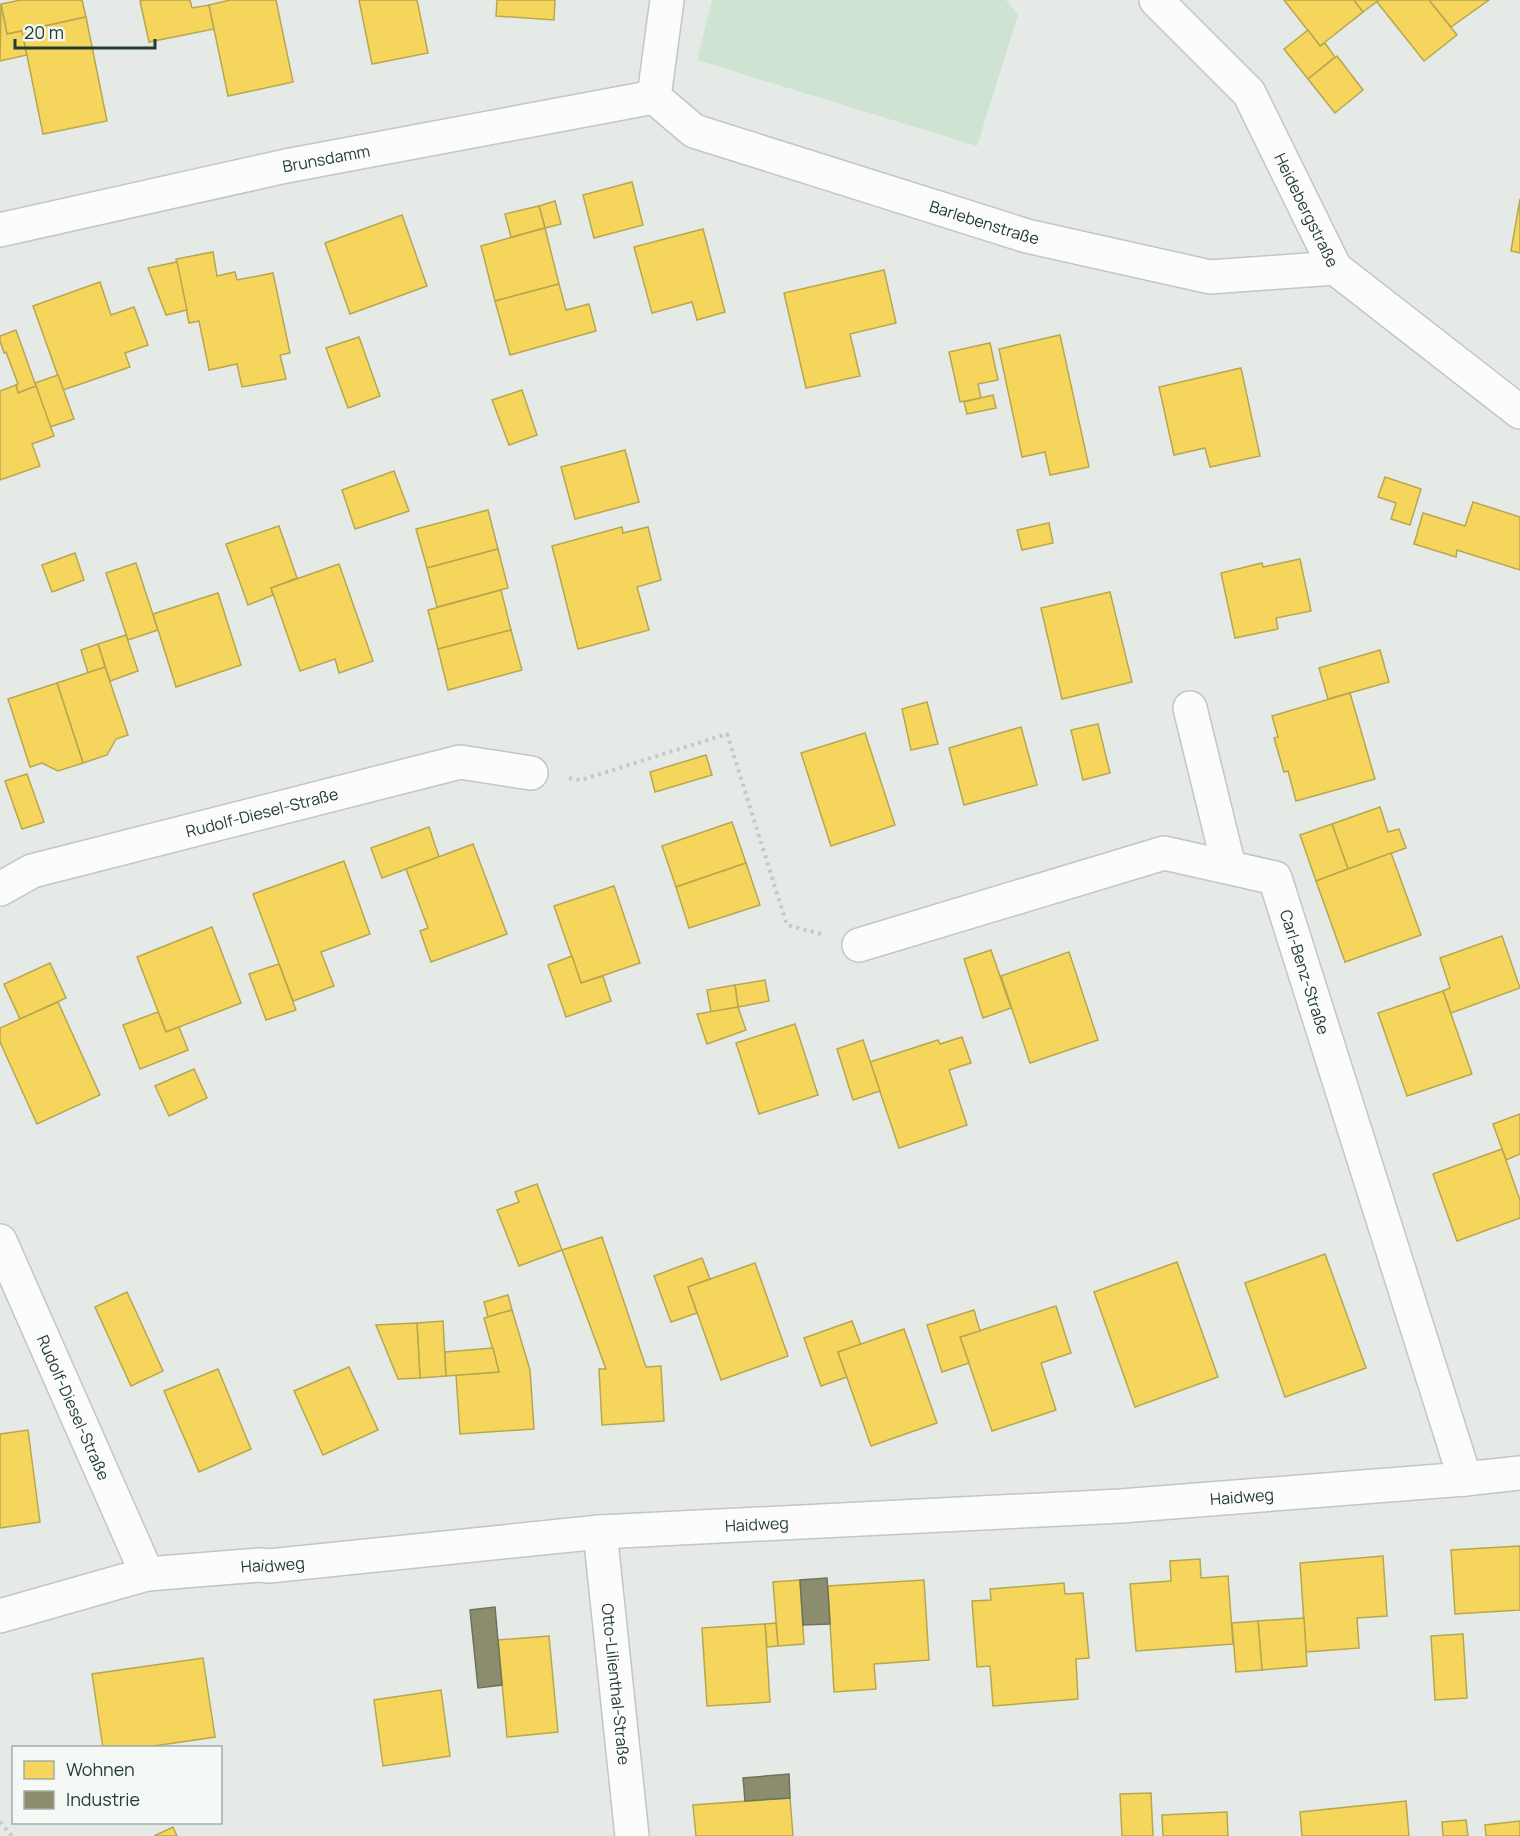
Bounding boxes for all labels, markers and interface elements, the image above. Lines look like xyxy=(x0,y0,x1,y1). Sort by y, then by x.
scale bar xyxy=(15,12,154,50)
text: 20 m xyxy=(24,20,64,44)
street label: Brunsdamm xyxy=(281,139,372,177)
street label: Heidebergstraße xyxy=(1269,149,1344,271)
street label: Barlebenstraße xyxy=(927,195,1041,249)
street label: Rudolf-Diesel-Straße xyxy=(183,782,340,842)
street label: Carl-Benz-Straße xyxy=(1275,907,1335,1037)
street label: Rudolf-Diesel-Straße xyxy=(32,1332,115,1483)
street label: Haidweg xyxy=(1209,1483,1275,1510)
street label: Haidweg xyxy=(724,1512,789,1537)
street label: Haidweg xyxy=(240,1551,306,1577)
street label: Otto-Lilienthal-Straße xyxy=(597,1602,635,1766)
legend xyxy=(12,1746,222,1824)
text: Wohnen xyxy=(66,1757,135,1781)
text: Industrie xyxy=(66,1787,140,1811)

